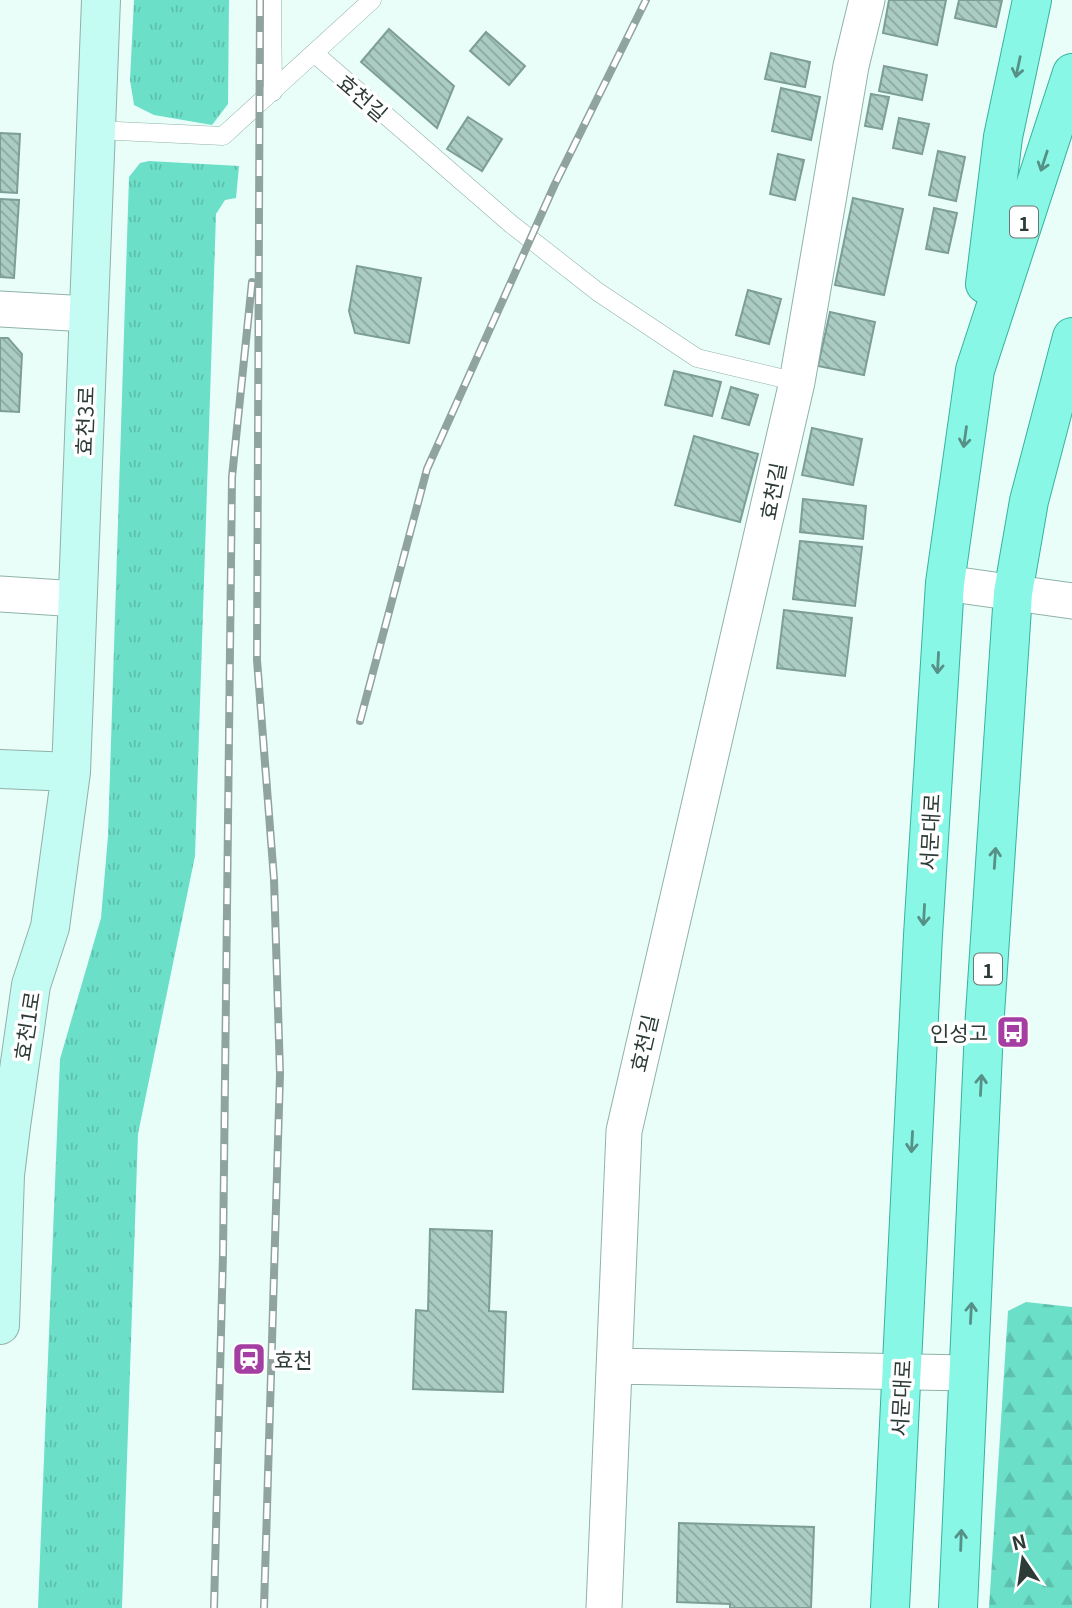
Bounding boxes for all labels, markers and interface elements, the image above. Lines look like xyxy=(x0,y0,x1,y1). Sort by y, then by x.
one-way arrow xyxy=(1010,55,1024,78)
street label: 효천길 xyxy=(331,67,395,127)
one-way arrow xyxy=(1036,150,1049,172)
road number: 1 xyxy=(1010,206,1038,238)
street label: 효천3로 xyxy=(68,386,100,456)
one-way arrow xyxy=(959,425,972,448)
street label: 효천길 xyxy=(752,460,792,522)
one-way arrow xyxy=(931,651,944,674)
street label: 서문대로 xyxy=(912,793,946,871)
one-way arrow xyxy=(989,847,1002,870)
one-way arrow xyxy=(918,903,931,926)
road number: 1 xyxy=(974,953,1002,984)
street label: 효천1로 xyxy=(6,989,46,1063)
street label: 효천길 xyxy=(622,1011,664,1075)
bus stop icon: 인성고 xyxy=(994,1013,1032,1051)
place label: 인성고 xyxy=(930,1017,988,1047)
one-way arrow xyxy=(975,1074,988,1097)
one-way arrow xyxy=(906,1130,919,1153)
one-way arrow xyxy=(964,1301,977,1324)
station icon: 효천 xyxy=(230,1340,268,1378)
place label: 효천 xyxy=(274,1344,313,1374)
street label: 서문대로 xyxy=(883,1359,917,1437)
north arrow xyxy=(988,1524,1058,1594)
text: N xyxy=(1009,1526,1029,1556)
one-way arrow xyxy=(954,1529,967,1552)

